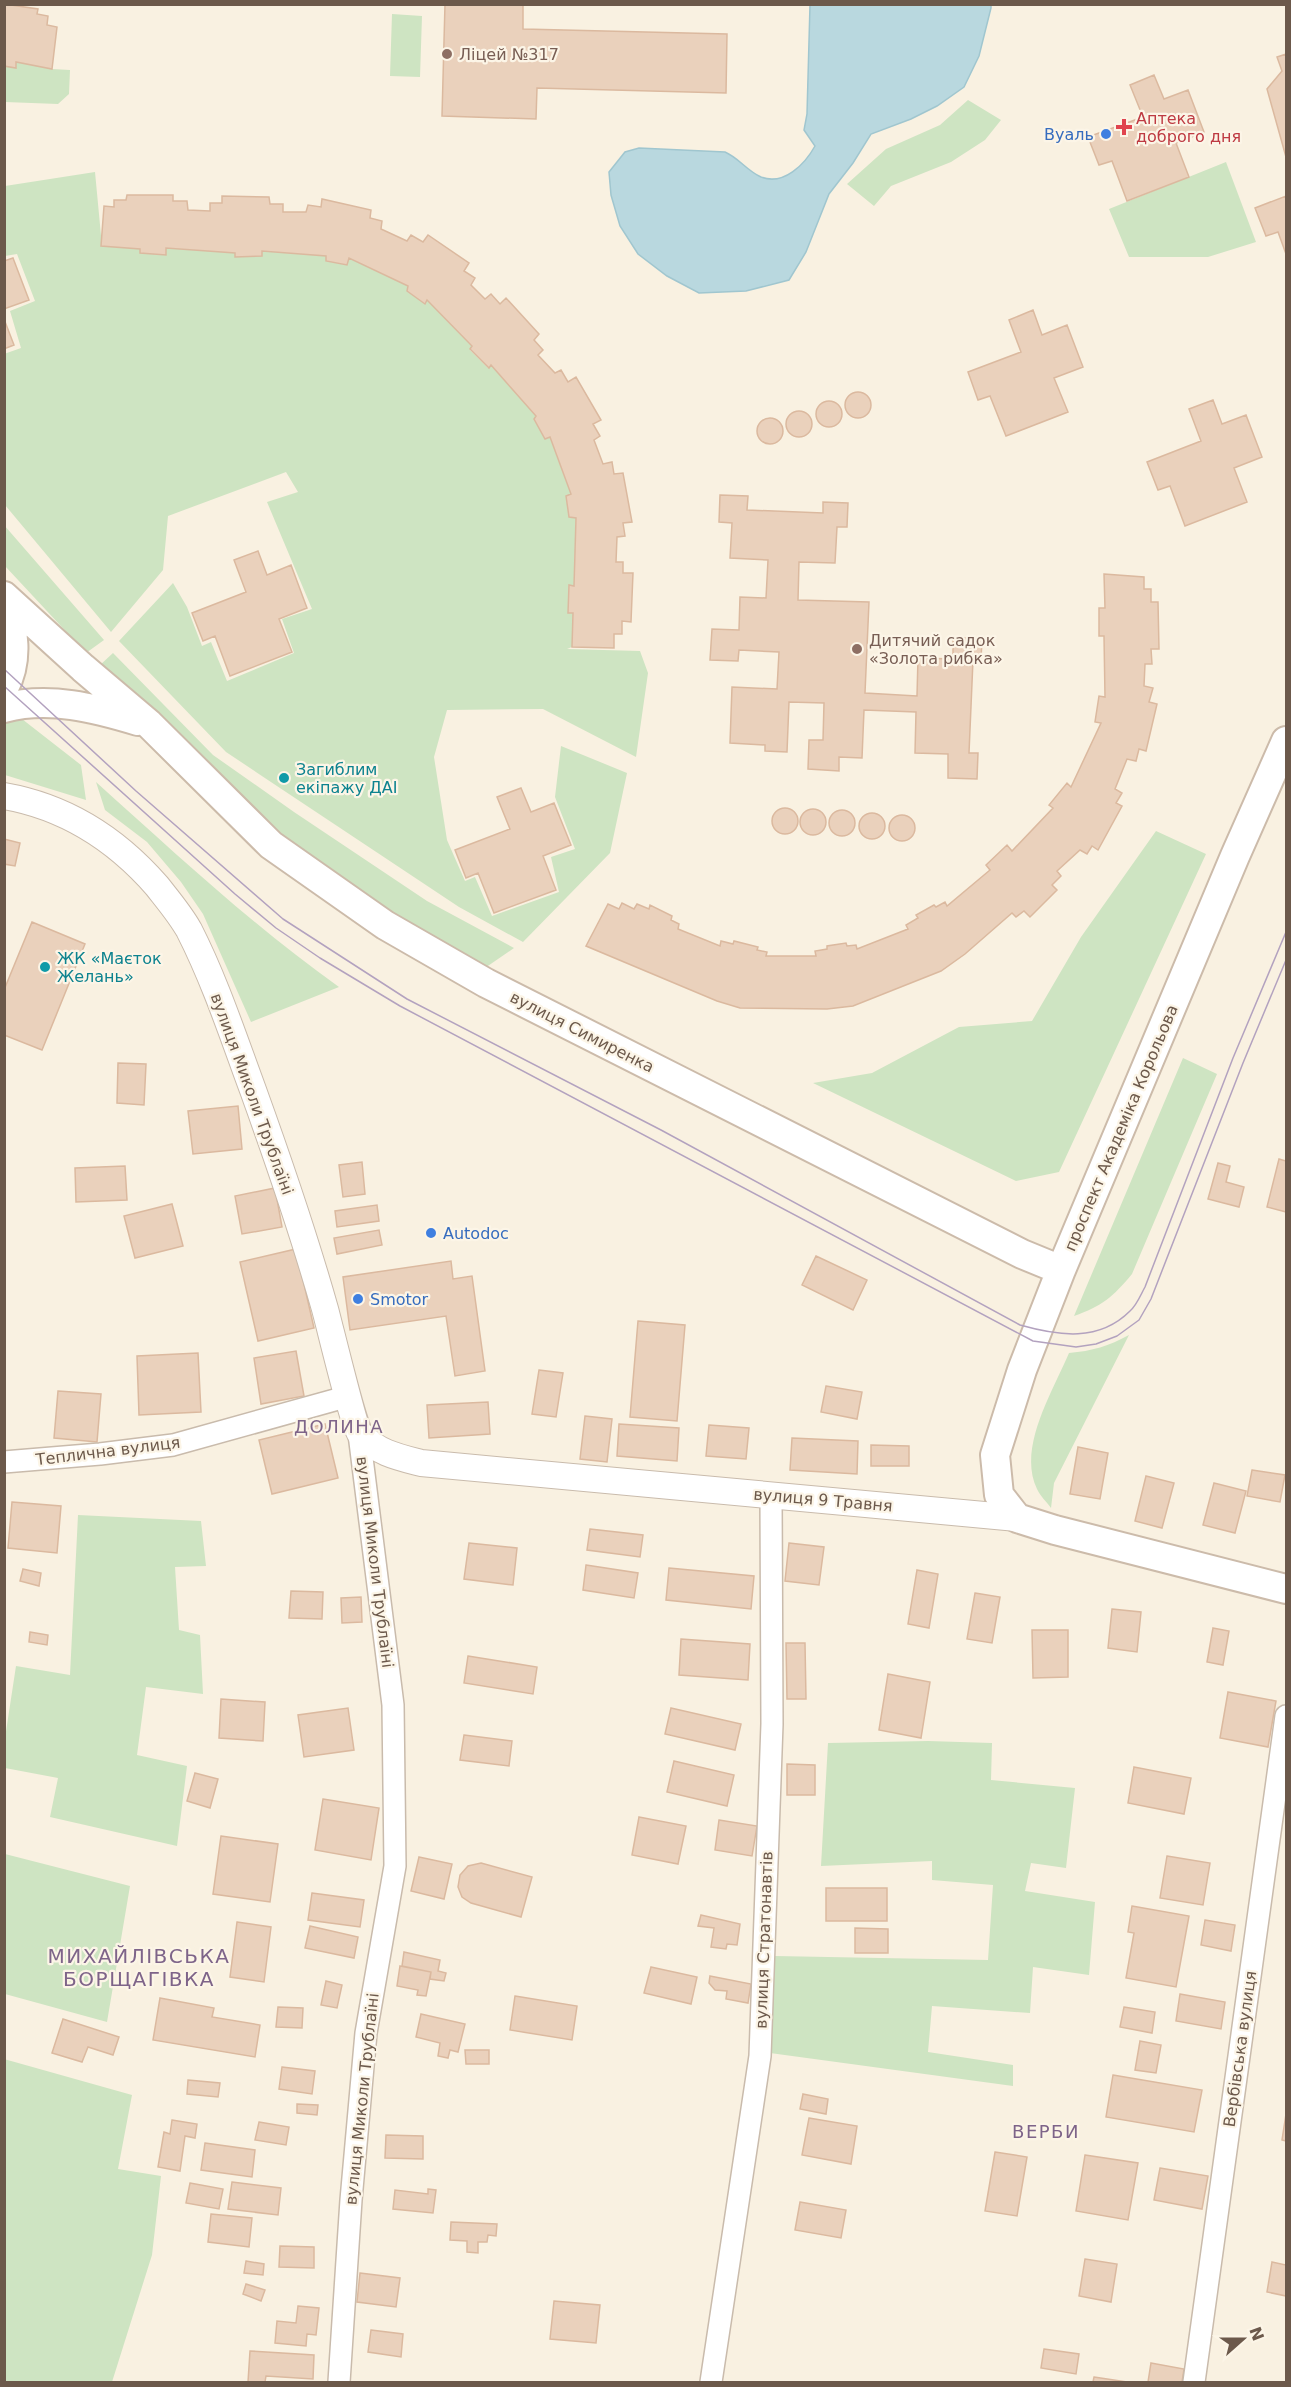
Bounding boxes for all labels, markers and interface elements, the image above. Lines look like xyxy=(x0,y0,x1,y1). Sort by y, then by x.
place label: Ліцей №317 xyxy=(459,45,559,64)
marker: Ліцей №317 xyxy=(440,47,454,61)
place label: Аптека доброго дня xyxy=(1136,109,1241,146)
marker: Аптека доброго дня xyxy=(1117,120,1131,134)
place label: Вуаль xyxy=(1044,125,1094,144)
marker: Вуаль xyxy=(1099,127,1113,141)
place label: Дитячий садок «Золота рибка» xyxy=(869,631,1003,668)
marker: Дитячий садок «Золота рибка» xyxy=(850,642,864,656)
place label: Загиблим екіпажу ДАІ xyxy=(296,760,397,797)
marker: Загиблим екіпажу ДАІ xyxy=(277,771,291,785)
place label: ЖК «Маєток Желань» xyxy=(57,949,162,986)
marker: ЖК «Маєток Желань» xyxy=(38,960,52,974)
street label: вулиця Симиренка xyxy=(507,987,657,1077)
street label: вулиця Миколи Трублаїні xyxy=(207,991,297,1197)
street label: проспект Академіка Корольова xyxy=(1060,1002,1182,1254)
place label: Autodoc xyxy=(443,1224,509,1243)
marker: Autodoc xyxy=(424,1226,438,1240)
place label: Smotor xyxy=(370,1290,429,1309)
marker: Smotor xyxy=(351,1292,365,1306)
district label: ДОЛИНА xyxy=(294,1416,384,1437)
street label: Теплична вулиця xyxy=(34,1433,181,1469)
street label: вулиця Миколи Трублаїні xyxy=(353,1455,397,1669)
street label: вулиця 9 Травня xyxy=(753,1484,893,1516)
street label: вулиця Стратонавтів xyxy=(751,1851,777,2029)
district label: МИХАЙЛІВСЬКА БОРЩАГІВКА xyxy=(48,1944,230,1991)
street label: Вербівська вулиця xyxy=(1220,1970,1260,2128)
street label: вулиця Миколи Трублаїні xyxy=(341,1992,383,2206)
district label: ВЕРБИ xyxy=(1012,2121,1080,2142)
north arrow xyxy=(1213,2309,1273,2369)
text: N xyxy=(1245,2324,1268,2343)

